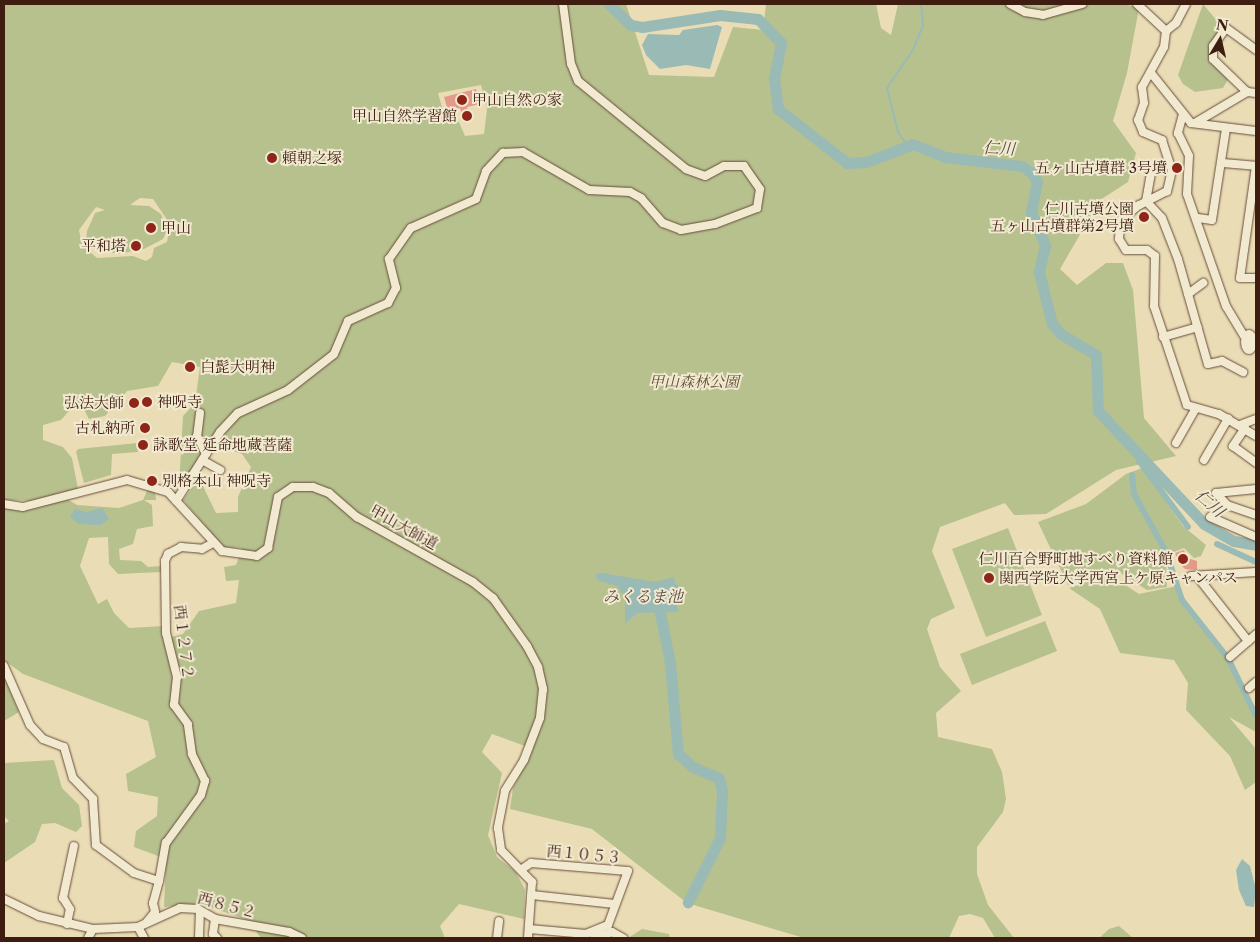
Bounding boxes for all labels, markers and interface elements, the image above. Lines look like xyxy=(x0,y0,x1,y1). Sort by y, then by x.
north arrow xyxy=(1195,15,1245,65)
text: N xyxy=(1215,15,1230,35)
place label: 甲山自然の家 xyxy=(472,91,562,109)
marker: 甲山自然の家 xyxy=(456,94,468,106)
place label: 甲山自然学習館 xyxy=(352,107,457,125)
marker: 甲山自然学習館 xyxy=(461,110,473,122)
water label: 仁川 xyxy=(983,138,1015,158)
place label: 頼朝之塚 xyxy=(282,149,342,167)
marker: 頼朝之塚 xyxy=(266,152,278,164)
place label: 五ヶ山古墳群 3号墳 xyxy=(1035,159,1167,177)
marker: 五ヶ山古墳群 3号墳 xyxy=(1171,162,1183,174)
place label: 仁川古墳公園 五ヶ山古墳群第2号墳 xyxy=(990,199,1134,234)
marker: 仁川古墳公園 五ヶ山古墳群第2号墳 xyxy=(1138,211,1150,223)
place label: 甲山 xyxy=(161,219,191,237)
marker: 甲山 xyxy=(145,222,157,234)
place label: 平和塔 xyxy=(81,237,126,255)
marker: 平和塔 xyxy=(130,240,142,252)
place label: 白髭大明神 xyxy=(200,358,275,376)
marker: 白髭大明神 xyxy=(184,361,196,373)
park label: 甲山森林公園 xyxy=(649,373,739,391)
place label: 神呪寺 xyxy=(157,393,202,411)
place label: 弘法大師 xyxy=(64,394,124,412)
marker: 神呪寺 xyxy=(141,396,153,408)
marker: 弘法大師 xyxy=(128,397,140,409)
place label: 古札納所 xyxy=(75,419,135,437)
marker: 古札納所 xyxy=(139,422,151,434)
place label: 詠歌堂 延命地蔵菩薩 xyxy=(153,436,292,454)
marker: 詠歌堂 延命地蔵菩薩 xyxy=(137,439,149,451)
place label: 別格本山 神呪寺 xyxy=(162,472,271,490)
marker: 別格本山 神呪寺 xyxy=(146,475,158,487)
water label: 仁川 xyxy=(1192,485,1228,521)
street label: 甲山大師道 xyxy=(367,501,441,553)
place label: 仁川百合野町地すべり資料館 xyxy=(978,550,1173,568)
marker: 仁川百合野町地すべり資料館 xyxy=(1177,553,1189,565)
place label: 関西学院大学西宮上ケ原キャンパス xyxy=(999,569,1239,587)
marker: 関西学院大学西宮上ケ原キャンパス xyxy=(983,572,995,584)
water label: みくるま池 xyxy=(603,586,683,606)
street label: 西１２７２ xyxy=(170,604,198,680)
street label: 西１０５３ xyxy=(546,842,622,866)
street label: 西８５２ xyxy=(196,889,258,921)

